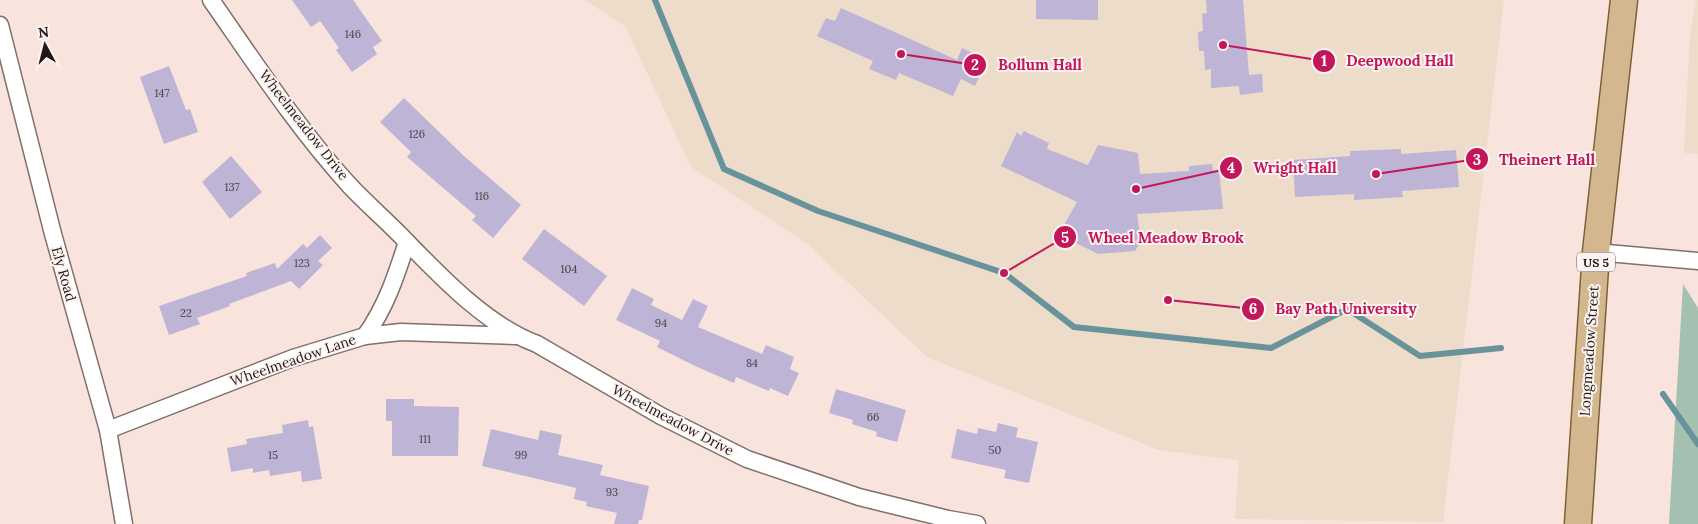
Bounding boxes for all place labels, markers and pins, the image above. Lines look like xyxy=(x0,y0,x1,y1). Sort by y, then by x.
callout: Deepwood Hall xyxy=(1312,46,1464,76)
callout: Bollum Hall xyxy=(963,50,1092,80)
callout: Theinert Hall xyxy=(1464,144,1605,174)
callout: Wright Hall xyxy=(1218,153,1347,183)
callout: Wheel Meadow Brook xyxy=(1053,222,1254,252)
callout: Bay Path University xyxy=(1240,294,1427,324)

